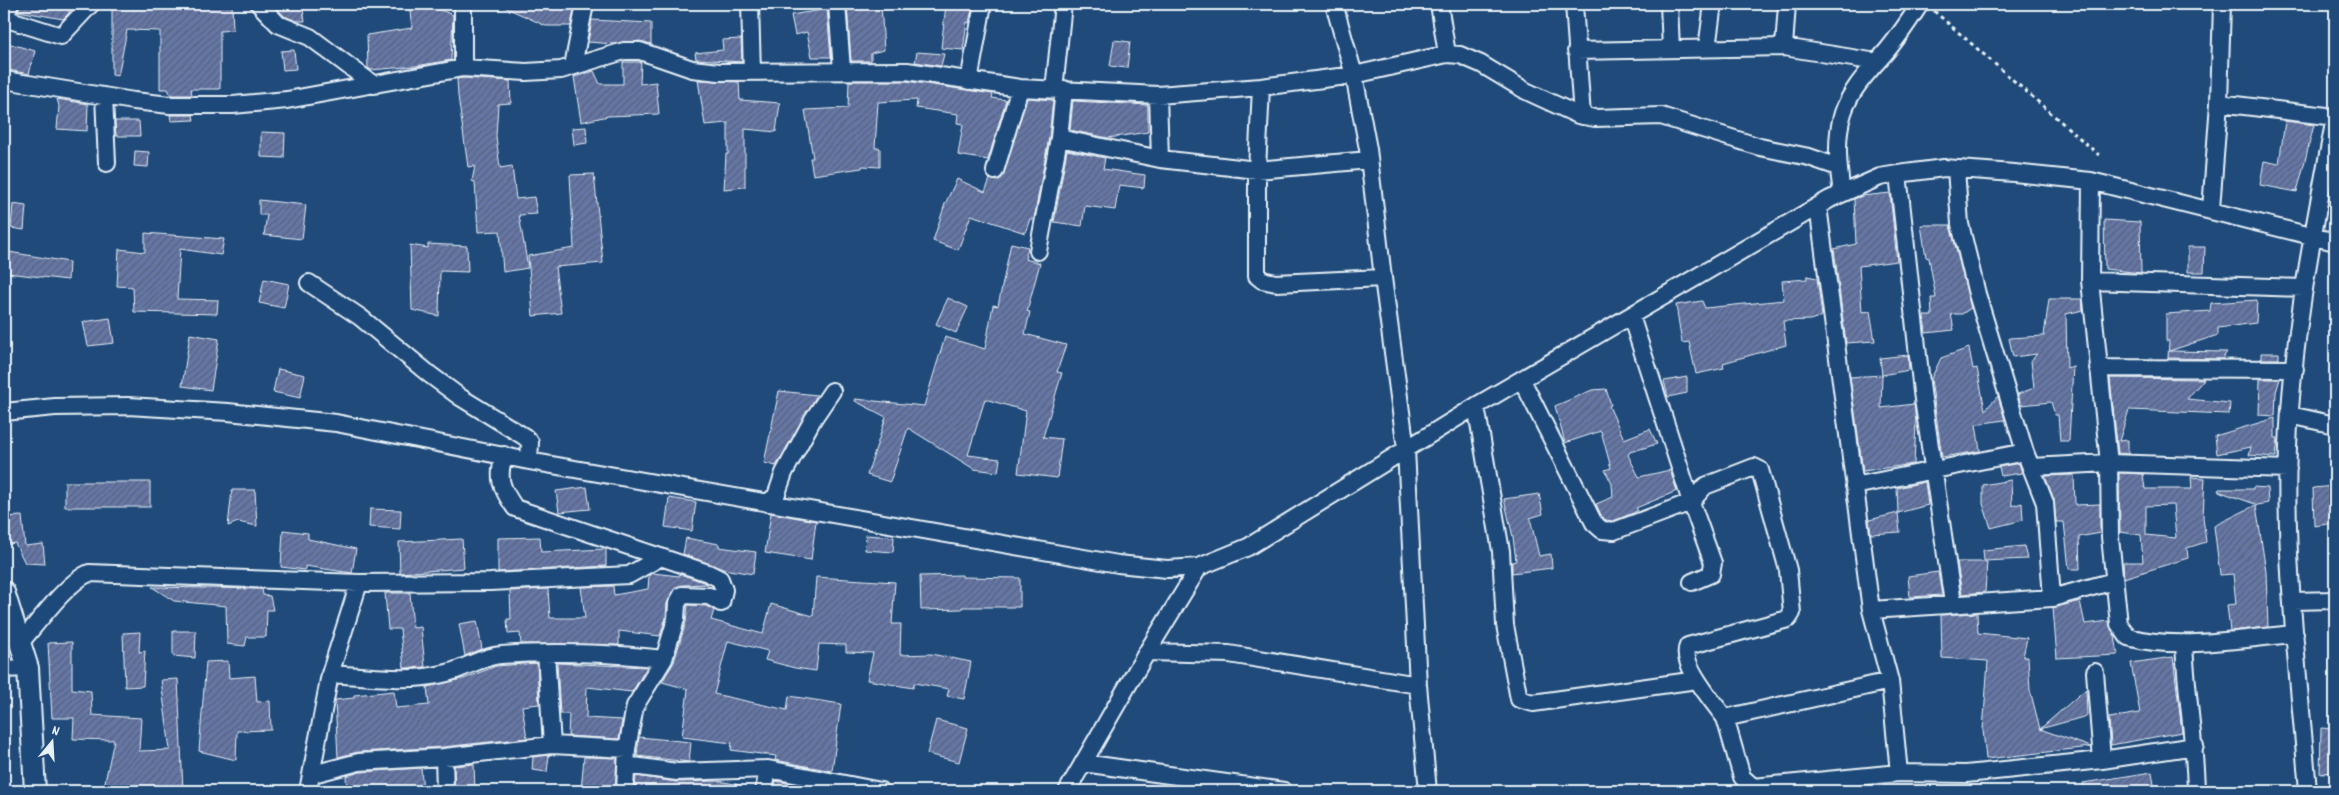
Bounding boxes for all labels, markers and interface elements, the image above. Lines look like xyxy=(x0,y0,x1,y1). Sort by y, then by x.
north arrow xyxy=(28,718,78,768)
text: N xyxy=(49,721,62,742)

